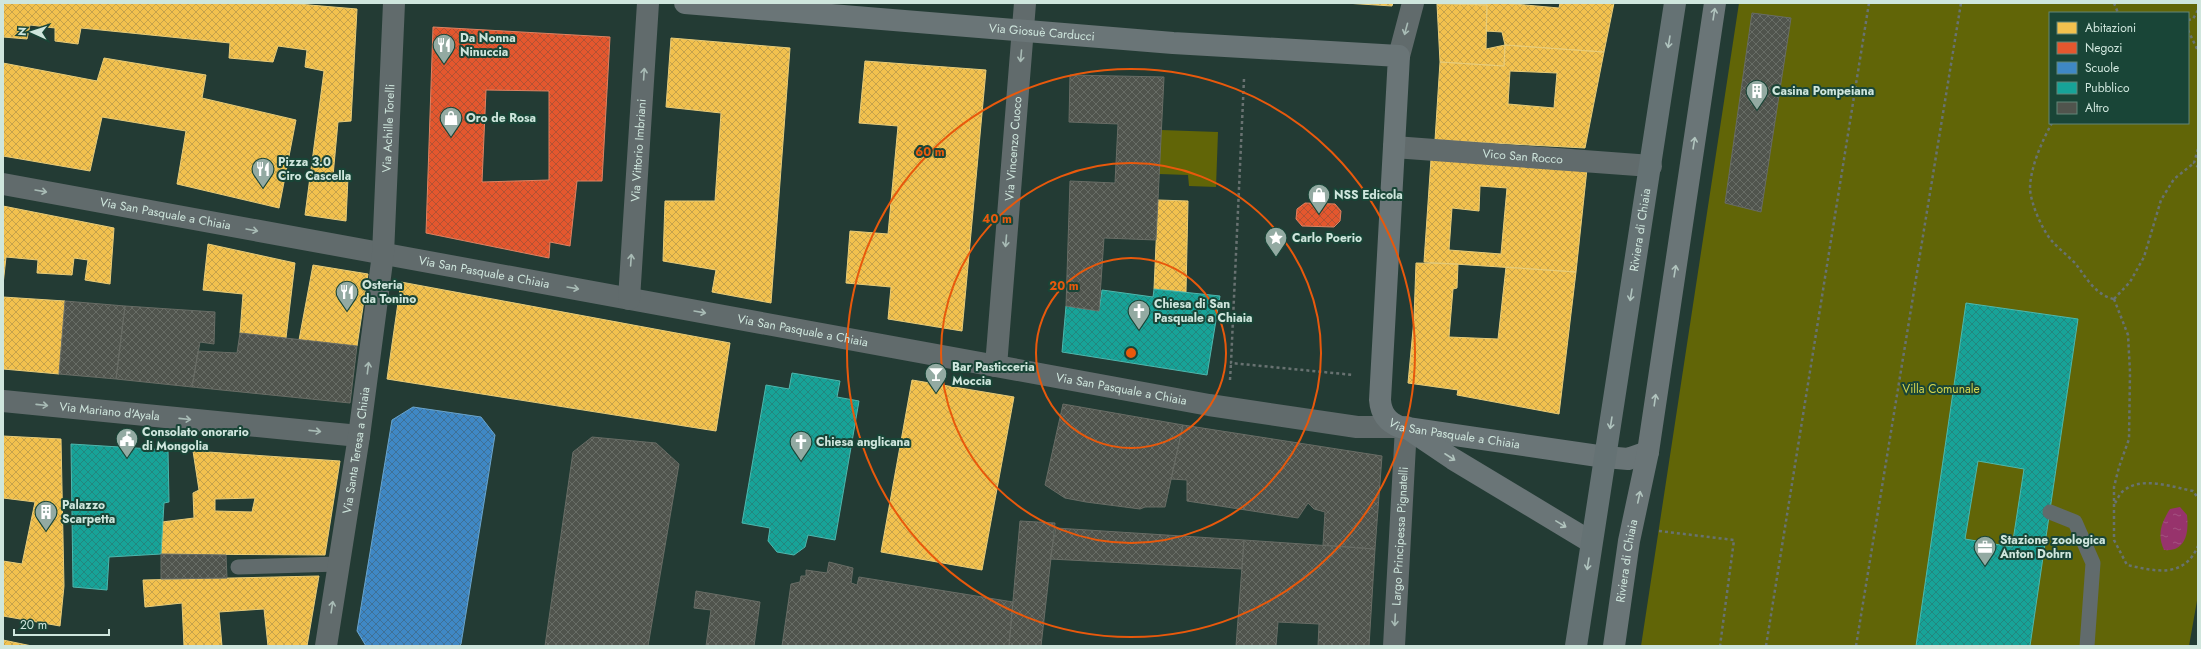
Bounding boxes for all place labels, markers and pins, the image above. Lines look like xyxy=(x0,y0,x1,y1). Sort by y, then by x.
place label: Da Nonna Ninuccia xyxy=(460,29,516,61)
restaurant icon: Da Nonna Ninuccia xyxy=(431,32,457,65)
building icon: Casina Pompeiana xyxy=(1744,78,1770,111)
place label: Casina Pompeiana xyxy=(1772,82,1874,100)
shop icon: Oro de Rosa xyxy=(438,105,464,138)
place label: Oro de Rosa xyxy=(466,109,536,127)
place label: Pizza 3.0 Ciro Cascella xyxy=(278,153,351,185)
restaurant icon: Pizza 3.0 Ciro Cascella xyxy=(250,156,276,189)
shop icon: NSS Edicola xyxy=(1306,182,1332,215)
place label: NSS Edicola xyxy=(1334,186,1403,204)
place icon: Carlo Poerio xyxy=(1263,225,1289,258)
place label: Carlo Poerio xyxy=(1292,229,1362,247)
place label: Osteria da Tonino xyxy=(362,276,416,308)
restaurant icon: Osteria da Tonino xyxy=(334,279,360,312)
place label: Chiesa di San Pasquale a Chiaia xyxy=(1154,295,1252,327)
church icon: Chiesa di San Pasquale a Chiaia xyxy=(1126,298,1152,331)
centre of rings xyxy=(1124,346,1138,360)
place label: Bar Pasticceria Moccia xyxy=(952,358,1035,390)
bar icon: Bar Pasticceria Moccia xyxy=(923,361,949,394)
place label: Consolato onorario di Mongolia xyxy=(142,423,249,455)
public building icon: Consolato onorario di Mongolia xyxy=(114,426,140,459)
church icon: Chiesa anglicana xyxy=(788,429,814,462)
place label: Chiesa anglicana xyxy=(816,433,910,451)
place label: Palazzo Scarpetta xyxy=(62,496,115,528)
building icon: Palazzo Scarpetta xyxy=(33,499,59,532)
place label: Stazione zoologica Anton Dohrn xyxy=(1999,531,2105,563)
office icon: Stazione zoologica Anton Dohrn xyxy=(1972,534,1998,567)

